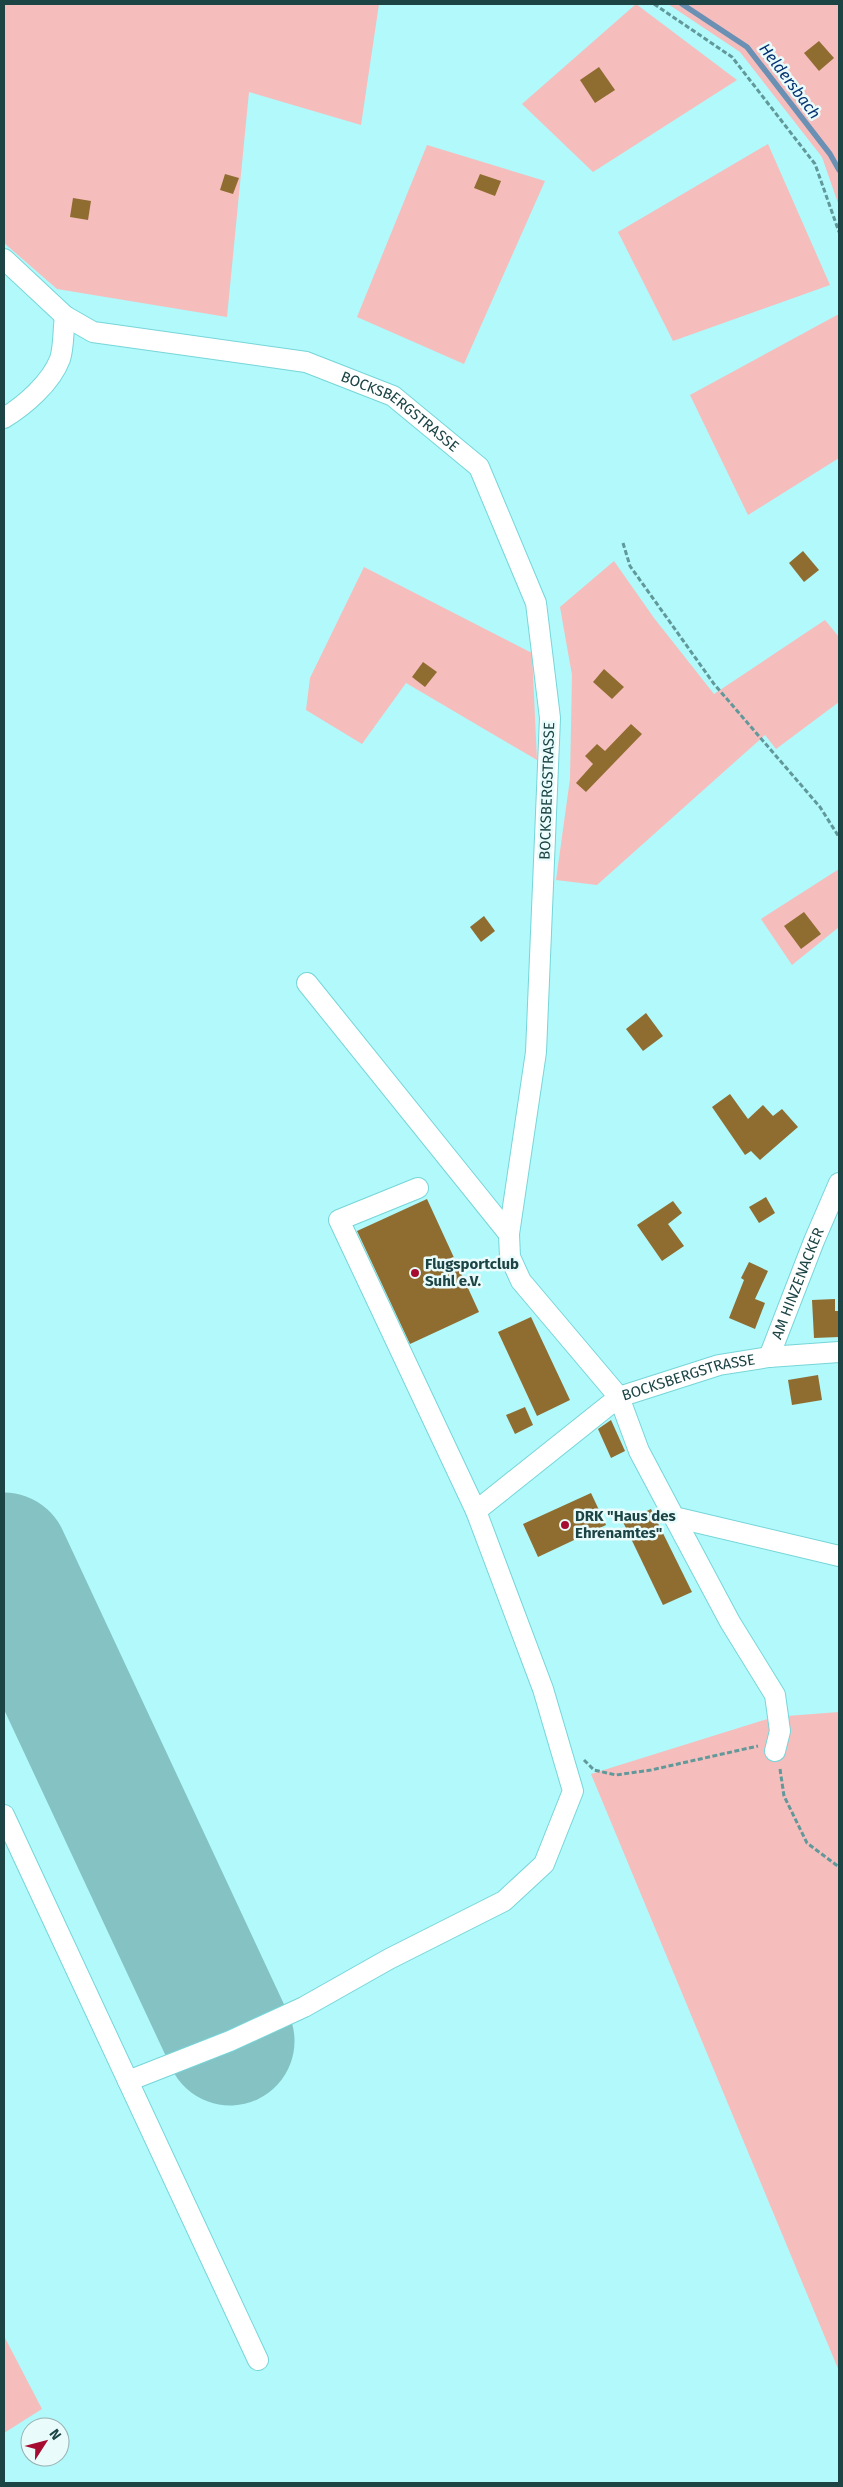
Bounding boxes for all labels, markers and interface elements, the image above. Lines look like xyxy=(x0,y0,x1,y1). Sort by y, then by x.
water label: Heldersbach xyxy=(755,39,825,123)
street label: BOCKSBERGSTRASSE xyxy=(338,368,463,456)
street label: BOCKSBERGSTRASSE xyxy=(536,722,558,860)
street label: AM HINZENACKER xyxy=(768,1225,828,1342)
place label: Flugsportclub Suhl e.V. xyxy=(425,1255,519,1290)
marker: Flugsportclub Suhl e.V. xyxy=(409,1267,421,1279)
street label: BOCKSBERGSTRASSE xyxy=(620,1350,756,1405)
place label: DRK "Haus des Ehrenamtes" xyxy=(575,1507,676,1542)
marker: DRK "Haus des Ehrenamtes" xyxy=(559,1519,571,1531)
north arrow xyxy=(20,2417,70,2467)
text: N xyxy=(46,2426,65,2443)

